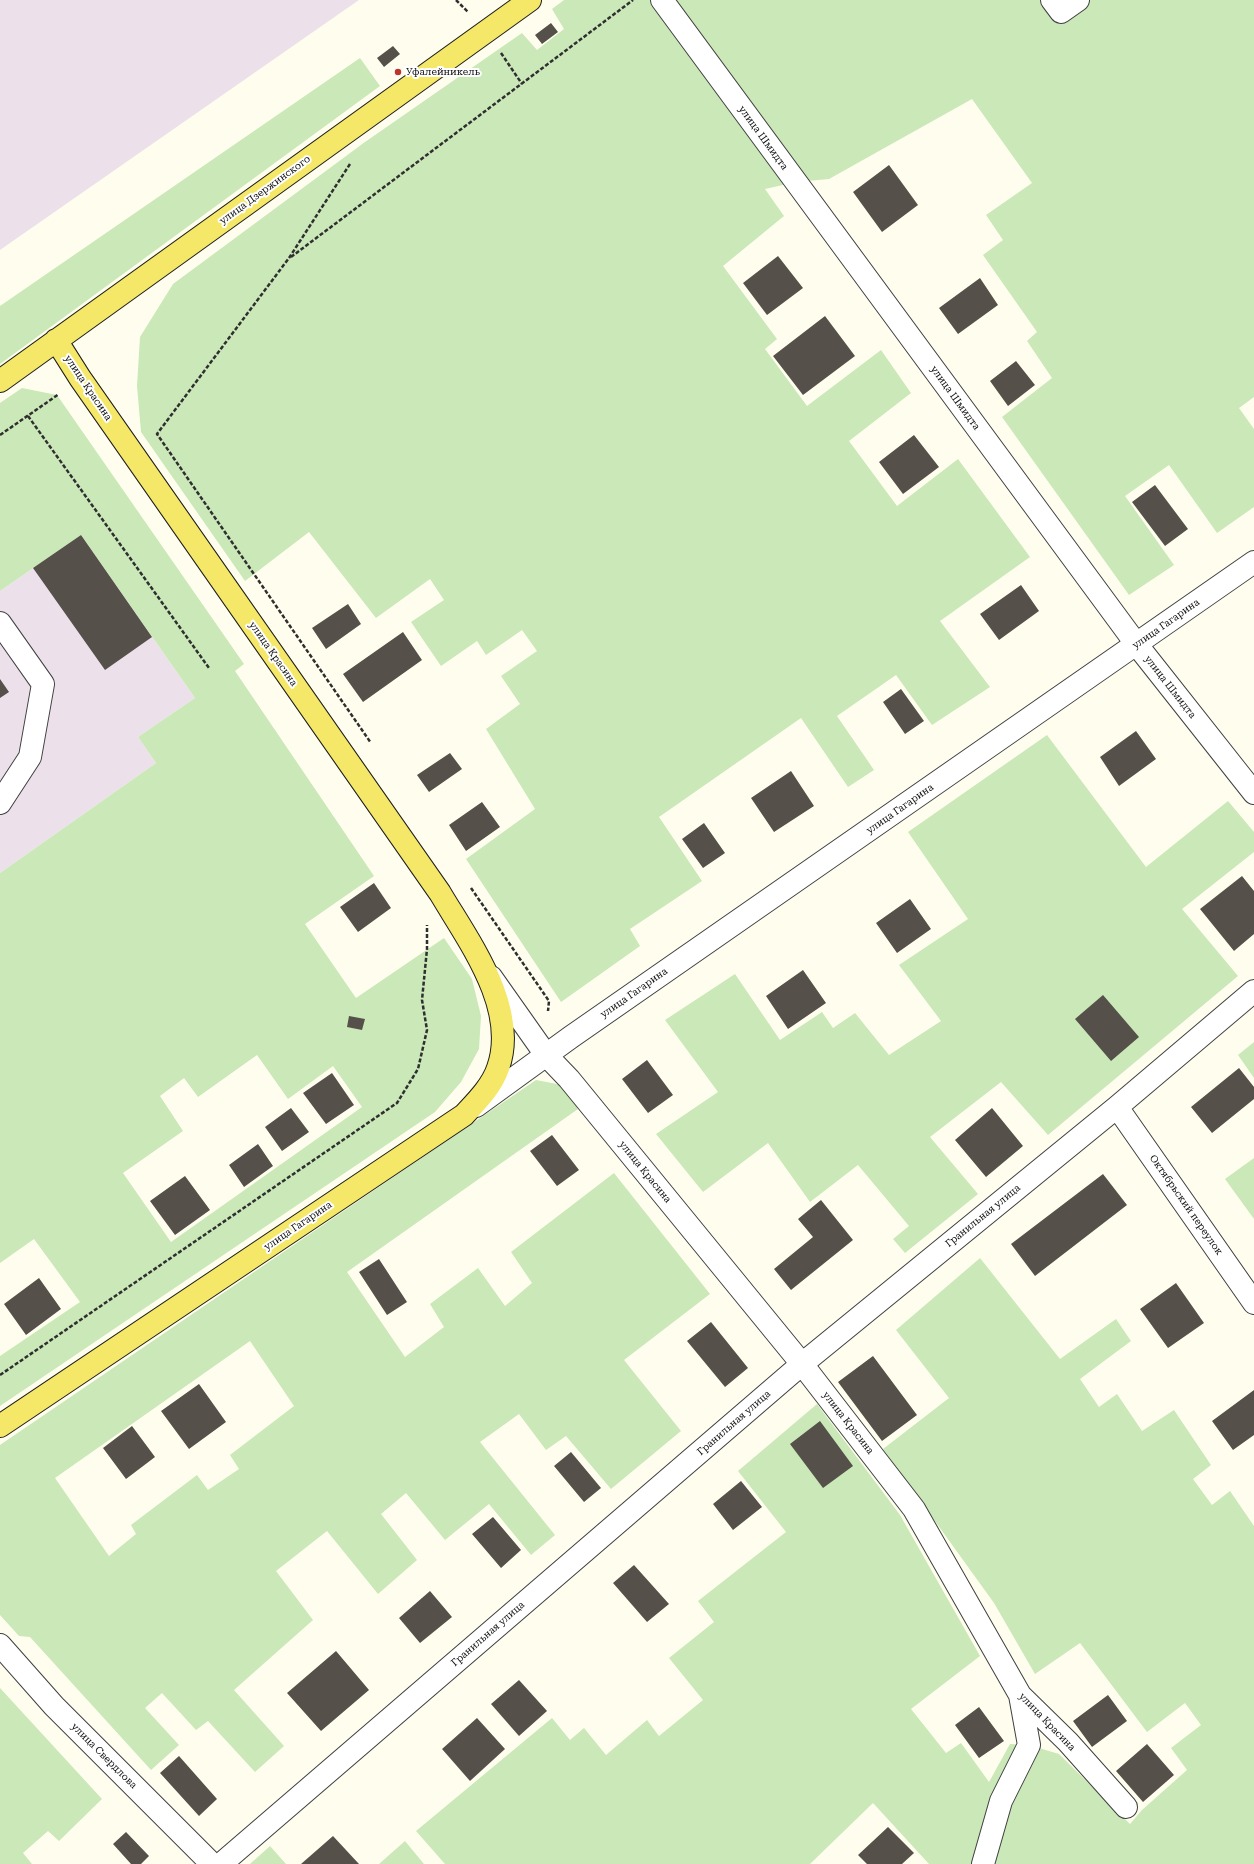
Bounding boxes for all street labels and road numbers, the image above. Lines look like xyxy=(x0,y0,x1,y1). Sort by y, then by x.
street label: улица Шмидта xyxy=(736,104,790,172)
street label: улица Дзержинского xyxy=(217,153,313,227)
street label: улица Красина xyxy=(62,353,114,423)
street label: улица Шмидта xyxy=(928,364,982,432)
street label: улица Гагарина xyxy=(1130,596,1202,652)
street label: улица Красина xyxy=(246,619,300,689)
street label: улица Шмидта xyxy=(1142,653,1198,721)
street label: улица Гагарина xyxy=(864,781,936,837)
street label: улица Гагарина xyxy=(598,965,670,1021)
street label: улица Красина xyxy=(616,1139,674,1205)
street label: Октябрьский переулок xyxy=(1147,1153,1225,1257)
street label: Гранильная улица xyxy=(943,1182,1023,1250)
street label: улица Гагарина xyxy=(262,1199,334,1253)
street label: Гранильная улица xyxy=(695,1388,773,1458)
street label: улица Красина xyxy=(820,1389,876,1457)
street label: Гранильная улица xyxy=(449,1599,527,1669)
street label: улица Красина xyxy=(1016,1690,1078,1754)
street label: улица Свердлова xyxy=(69,1721,139,1791)

